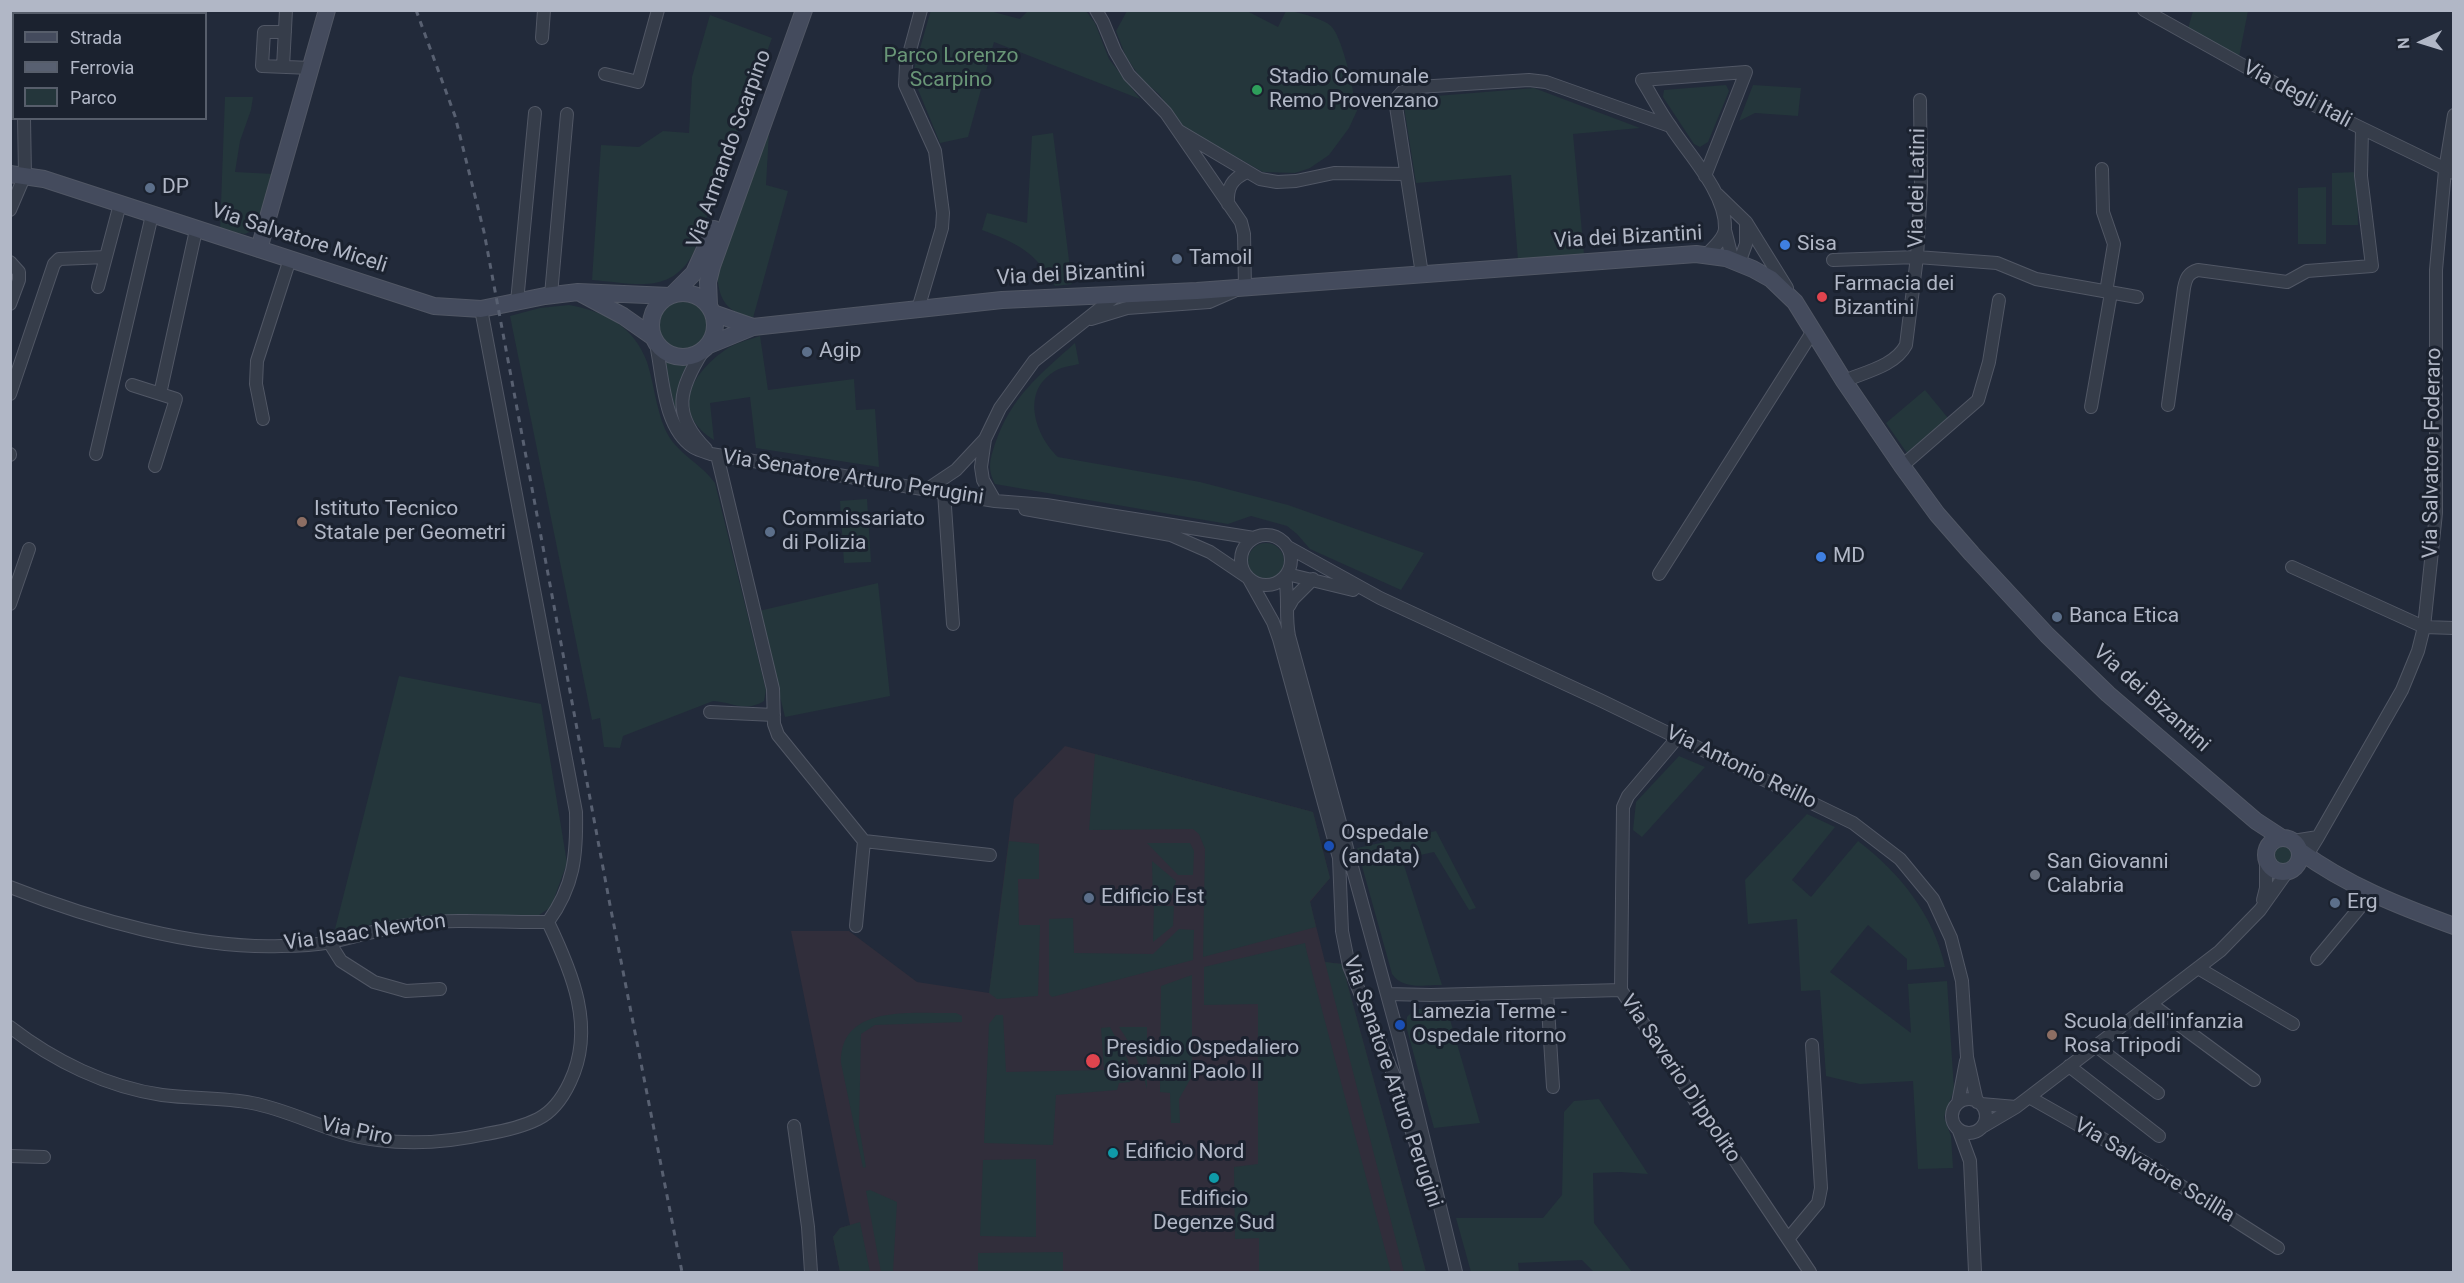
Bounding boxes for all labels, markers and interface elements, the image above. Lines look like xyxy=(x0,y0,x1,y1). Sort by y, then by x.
legend xyxy=(12,12,207,120)
north arrow xyxy=(2392,12,2452,72)
text: Strada xyxy=(70,27,122,48)
text: N xyxy=(2394,37,2413,50)
park label: Parco Lorenzo Scarpino xyxy=(884,44,1018,94)
street label: Via Armando Scarpino xyxy=(682,47,778,251)
street label: Via degli Itali xyxy=(2238,56,2356,134)
text: Ferrovia xyxy=(70,57,134,78)
place label: Stadio Comunale Remo Provenzano xyxy=(1269,65,1439,115)
marker: Stadio Comunale Remo Provenzano xyxy=(1250,83,1264,97)
text: Parco xyxy=(70,87,117,108)
street label: Via dei Latini xyxy=(1904,128,1932,248)
place label: DP xyxy=(162,175,189,201)
marker: DP xyxy=(143,181,157,195)
street label: Via Salvatore Miceli xyxy=(208,199,390,279)
street label: Via dei Bizantini xyxy=(1553,222,1703,254)
place label: Sisa xyxy=(1797,232,1837,258)
marker: Sisa xyxy=(1778,238,1792,252)
place label: Tamoil xyxy=(1189,246,1252,272)
marker: Tamoil xyxy=(1170,252,1184,266)
street label: Via dei Bizantini xyxy=(996,259,1146,291)
place label: Farmacia dei Bizantini xyxy=(1834,272,1954,322)
marker: Farmacia dei Bizantini xyxy=(1815,290,1829,304)
place label: Agip xyxy=(819,339,861,365)
marker: Agip xyxy=(800,345,814,359)
street label: Via Salvatore Foderaro xyxy=(2419,347,2447,559)
street label: Via Senatore Arturo Perugini xyxy=(721,445,985,511)
place label: Istituto Tecnico Statale per Geometri xyxy=(314,497,506,547)
place label: Commissariato di Polizia xyxy=(782,507,925,557)
marker: Istituto Tecnico Statale per Geometri xyxy=(295,515,309,529)
marker: Commissariato di Polizia xyxy=(763,525,777,539)
place label: MD xyxy=(1833,544,1865,570)
marker: MD xyxy=(1814,550,1828,564)
place label: Banca Etica xyxy=(2069,604,2179,630)
marker: Banca Etica xyxy=(2050,610,2064,624)
street label: Via dei Bizantini xyxy=(2087,640,2215,758)
street label: Via Antonio Reillo xyxy=(1662,721,1820,815)
place label: Ospedale (andata) xyxy=(1341,821,1429,871)
marker: Ospedale (andata) xyxy=(1322,839,1336,853)
place label: San Giovanni Calabria xyxy=(2047,850,2169,900)
marker: San Giovanni Calabria xyxy=(2028,868,2042,882)
place label: Edificio Est xyxy=(1101,885,1204,911)
place label: Erg xyxy=(2347,890,2378,916)
marker: Edificio Est xyxy=(1082,891,1096,905)
marker: Erg xyxy=(2328,896,2342,910)
street label: Via Isaac Newton xyxy=(283,909,447,957)
street label: Via Senatore Arturo Perugini xyxy=(1337,953,1447,1211)
street label: Via Saverio D'Ippolito xyxy=(1614,990,1746,1168)
place label: Lamezia Terme - Ospedale ritorno xyxy=(1412,1000,1567,1050)
place label: Scuola dell'infanzia Rosa Tripodi xyxy=(2064,1010,2244,1060)
marker: Lamezia Terme - Ospedale ritorno xyxy=(1393,1018,1407,1032)
marker: Scuola dell'infanzia Rosa Tripodi xyxy=(2045,1028,2059,1042)
place label: Presidio Ospedaliero Giovanni Paolo II xyxy=(1106,1036,1299,1086)
marker: Presidio Ospedaliero Giovanni Paolo II xyxy=(1084,1052,1102,1070)
street label: Via Piro xyxy=(319,1112,395,1152)
street label: Via Salvatore Scillìa xyxy=(2069,1113,2239,1229)
place label: Edificio Nord xyxy=(1125,1140,1244,1166)
marker: Edificio Nord xyxy=(1106,1146,1120,1160)
marker: Edificio Degenze Sud xyxy=(1207,1171,1221,1185)
place label: Edificio Degenze Sud xyxy=(1153,1187,1275,1237)

